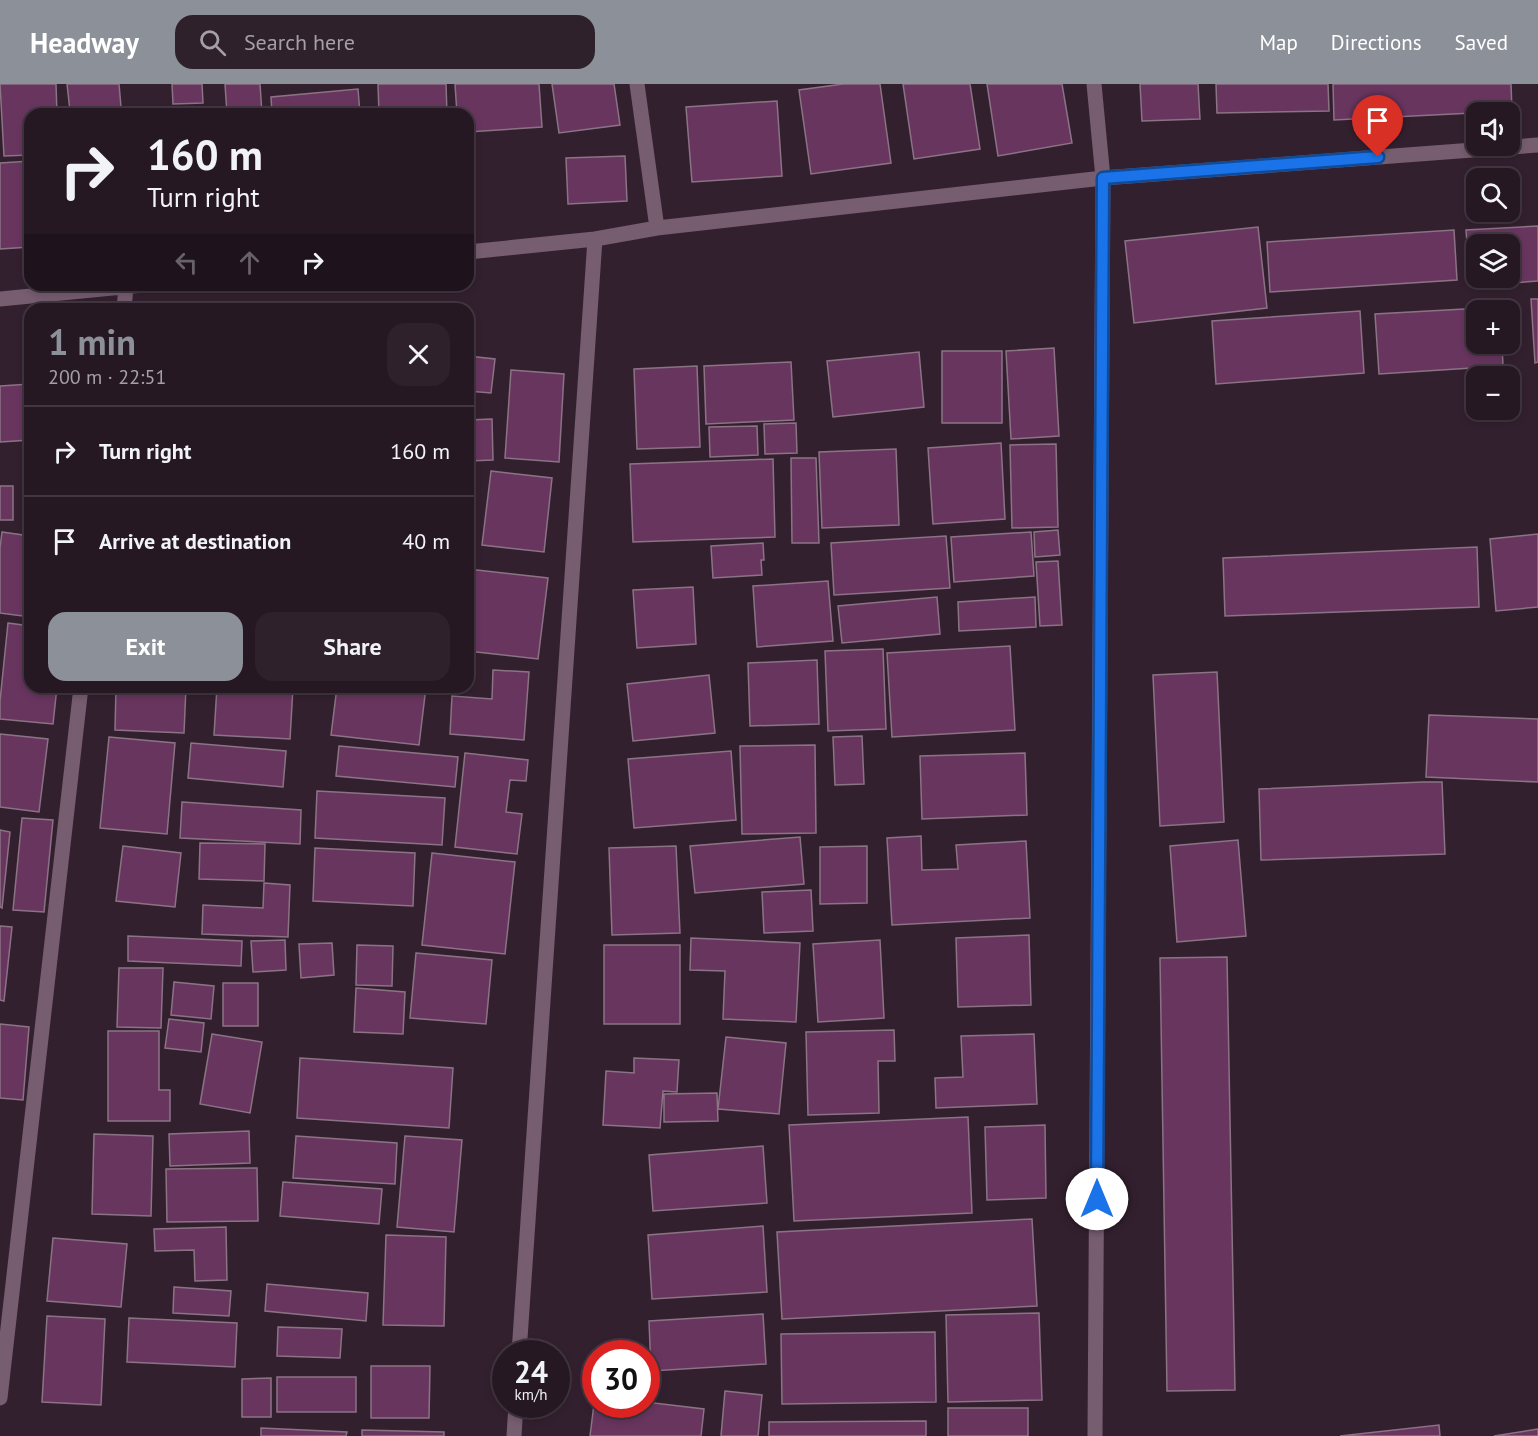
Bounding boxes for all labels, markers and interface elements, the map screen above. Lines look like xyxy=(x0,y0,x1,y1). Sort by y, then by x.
search box xyxy=(175,15,595,69)
text: Headway xyxy=(30,24,139,61)
icon: search xyxy=(196,26,229,59)
text: Search here xyxy=(244,28,355,56)
text: Map xyxy=(1259,29,1298,56)
text: Directions xyxy=(1331,29,1422,56)
text: Saved xyxy=(1455,29,1508,56)
pin xyxy=(1352,95,1403,157)
map controls xyxy=(1466,102,1520,420)
button: sound xyxy=(1466,102,1520,156)
icon: arrive xyxy=(1361,104,1394,137)
text: 160 m xyxy=(147,127,263,182)
icon: right xyxy=(48,132,126,210)
button: search xyxy=(1466,168,1520,222)
text: Turn right xyxy=(147,180,260,214)
button: layers xyxy=(1466,234,1520,288)
icon: left xyxy=(170,246,203,279)
icon: ahead xyxy=(233,246,266,279)
icon: right xyxy=(296,246,329,279)
button: + xyxy=(1466,300,1520,354)
text: 1 min xyxy=(48,318,136,365)
button: close xyxy=(387,323,450,386)
text: 200 m · 22:51 xyxy=(48,364,166,390)
button: − xyxy=(1466,366,1520,420)
icon: right xyxy=(48,435,81,468)
text: Turn right xyxy=(99,437,191,465)
text: 160 m xyxy=(390,437,450,465)
icon: arrive xyxy=(48,525,81,558)
text: Arrive at destination xyxy=(99,527,291,555)
text: 40 m xyxy=(402,527,450,555)
button: Exit xyxy=(48,612,243,681)
button: Share xyxy=(255,612,450,681)
position arrow xyxy=(1065,1167,1129,1231)
speed limit sign: 30 xyxy=(582,1340,660,1418)
text: 24 xyxy=(514,1352,548,1391)
text: km/h xyxy=(515,1385,547,1404)

